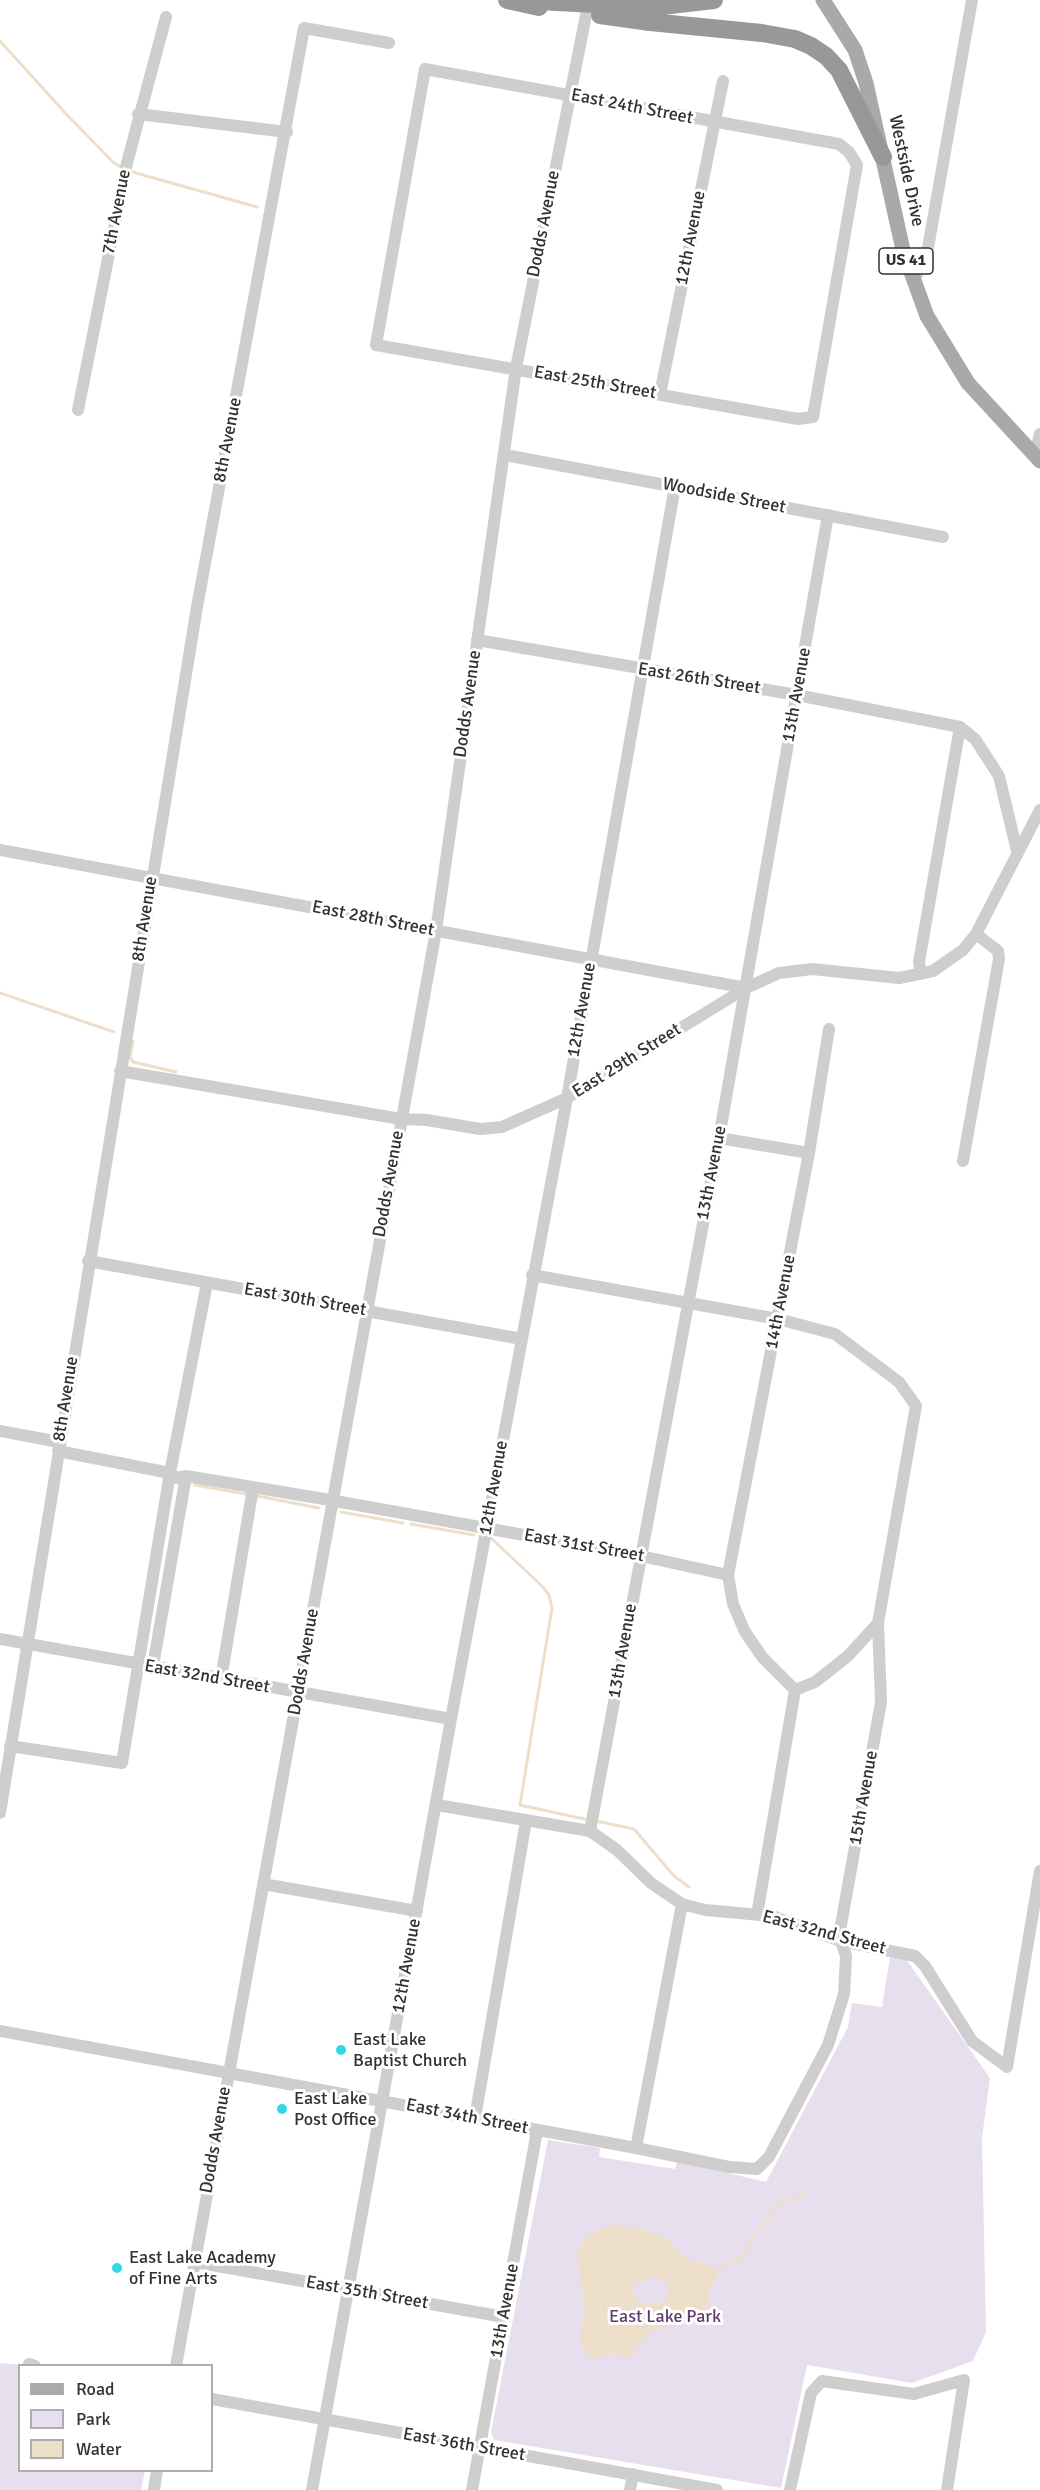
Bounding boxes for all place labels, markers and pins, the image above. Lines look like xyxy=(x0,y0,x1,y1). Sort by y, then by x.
place label: East Lake Baptist Church xyxy=(353,2029,467,2072)
marker: East Lake Baptist Church xyxy=(334,2043,348,2057)
place label: East Lake Post Office xyxy=(294,2088,376,2130)
marker: East Lake Post Office xyxy=(275,2102,289,2116)
place label: East Lake Academy of Fine Arts xyxy=(129,2247,276,2290)
marker: East Lake Academy of Fine Arts xyxy=(110,2261,124,2275)

